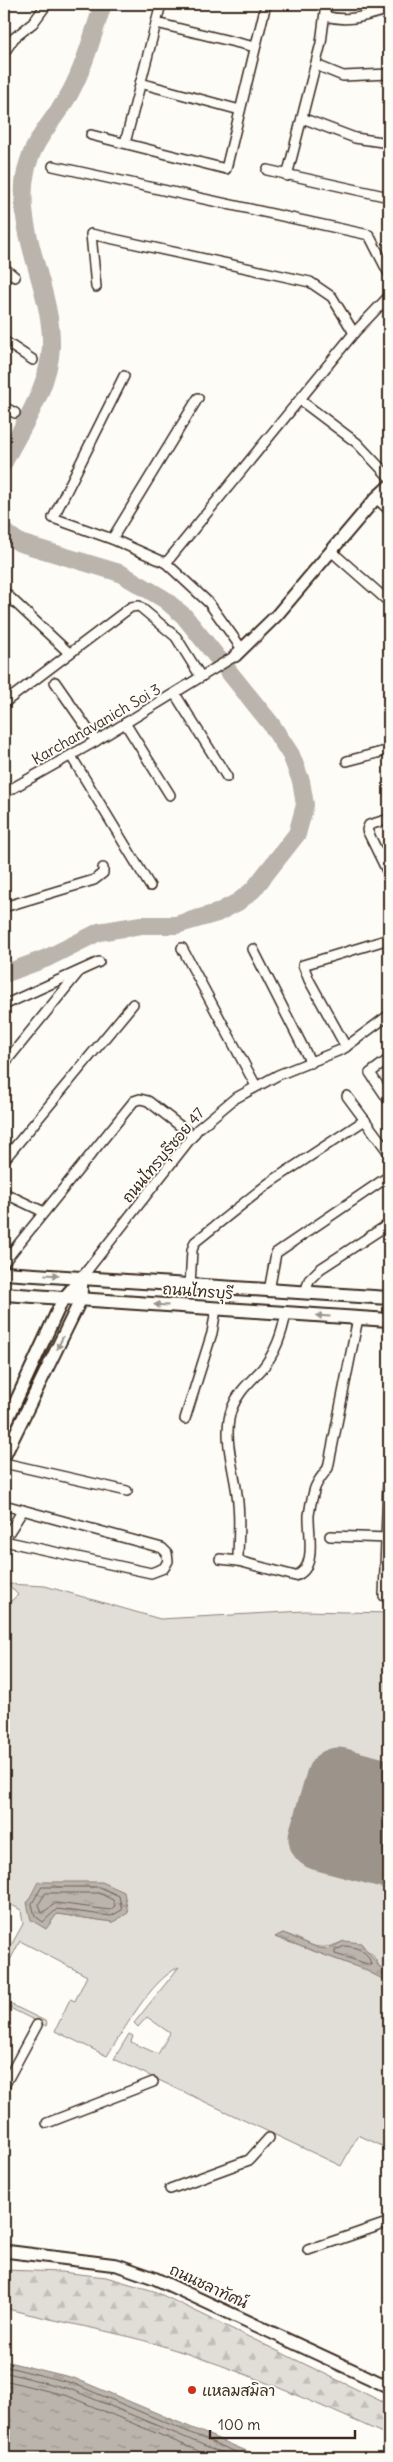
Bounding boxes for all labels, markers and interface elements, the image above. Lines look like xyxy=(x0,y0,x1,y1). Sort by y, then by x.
street label: Karchanavanich Soi 3 xyxy=(28,679,164,769)
street label: ถนนไทรบุรีซอย 47 xyxy=(118,1104,210,1208)
one-way arrow xyxy=(45,1272,61,1280)
street label: ถนนไทรบุรี xyxy=(162,1279,234,1305)
one-way arrow xyxy=(153,1300,169,1308)
one-way arrow xyxy=(315,1311,331,1319)
one-way arrow xyxy=(56,1336,64,1350)
street label: ถนนชลาทัศน์ xyxy=(167,2260,251,2312)
place label: แหลมสมิลา xyxy=(202,2381,275,2400)
marker: แหลมสมิลา xyxy=(186,2384,198,2396)
scale bar xyxy=(210,2407,356,2439)
text: 100 m xyxy=(218,2415,260,2434)

